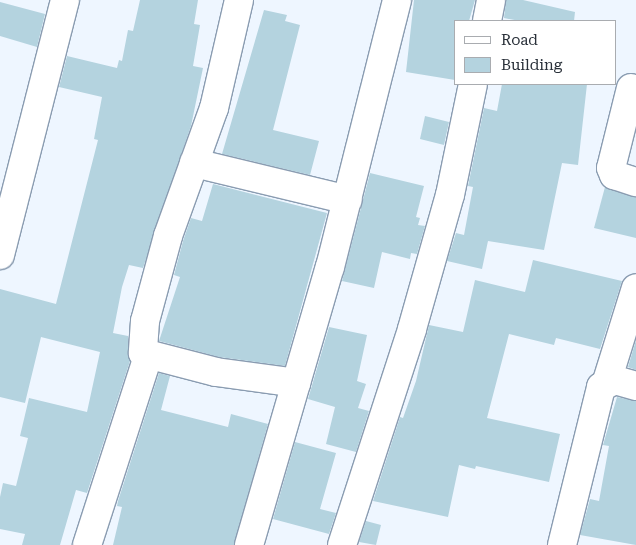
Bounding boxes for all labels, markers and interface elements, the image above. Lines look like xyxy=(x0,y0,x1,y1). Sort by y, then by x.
legend xyxy=(454,20,616,85)
text: Road xyxy=(501,31,538,49)
text: Building xyxy=(501,56,562,74)

